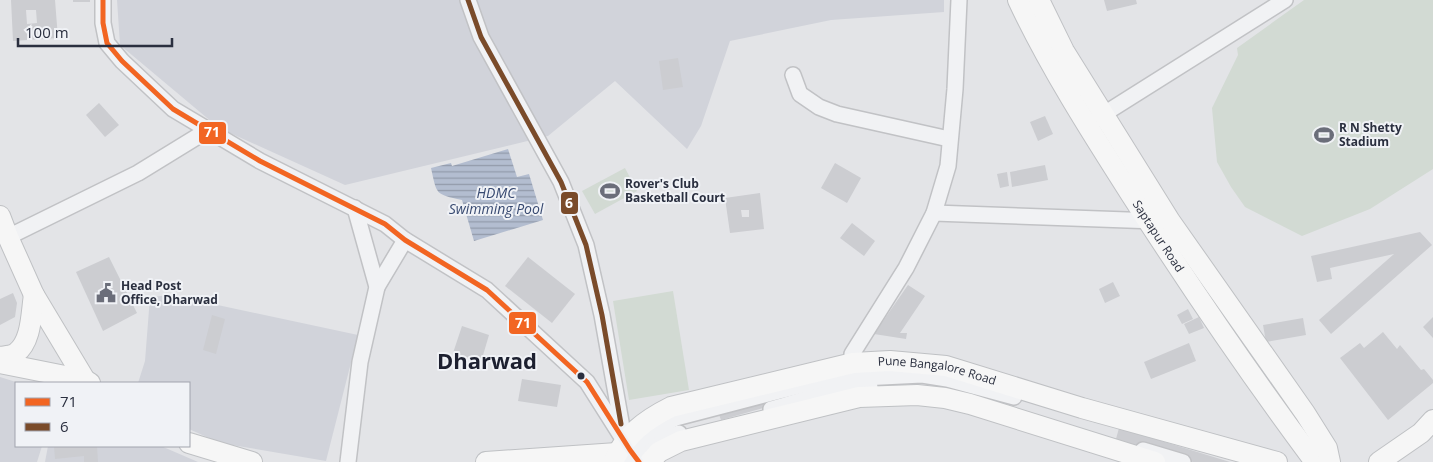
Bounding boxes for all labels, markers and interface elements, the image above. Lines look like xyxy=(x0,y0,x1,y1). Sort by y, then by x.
scale bar xyxy=(18,15,171,47)
text: 100 m xyxy=(25,22,69,42)
place label: R N Shetty Stadium xyxy=(1339,119,1402,150)
line badge: 71 xyxy=(198,121,227,145)
text: 71 xyxy=(204,122,220,141)
sports icon: R N Shetty Stadium xyxy=(1313,124,1335,146)
place label: Rover's Club Basketball Court xyxy=(625,175,725,206)
sports icon: Rover's Club Basketball Court xyxy=(599,180,621,202)
water label: HDMC Swimming Pool xyxy=(449,183,544,218)
line badge: 6 xyxy=(560,191,579,215)
text: 6 xyxy=(565,193,573,212)
street label: Saptapur Road xyxy=(1129,197,1188,275)
place label: Head Post Office, Dharwad xyxy=(121,277,218,308)
public building icon: Head Post Office, Dharwad xyxy=(95,282,117,304)
line badge: 71 xyxy=(508,311,537,335)
text: 71 xyxy=(515,313,531,332)
district label: Dharwad xyxy=(437,345,537,375)
street label: Pune Bangalore Road xyxy=(877,352,998,389)
unlabelled marker xyxy=(576,371,586,381)
legend xyxy=(15,382,190,447)
text: 71 xyxy=(60,391,77,411)
text: 6 xyxy=(60,416,69,436)

